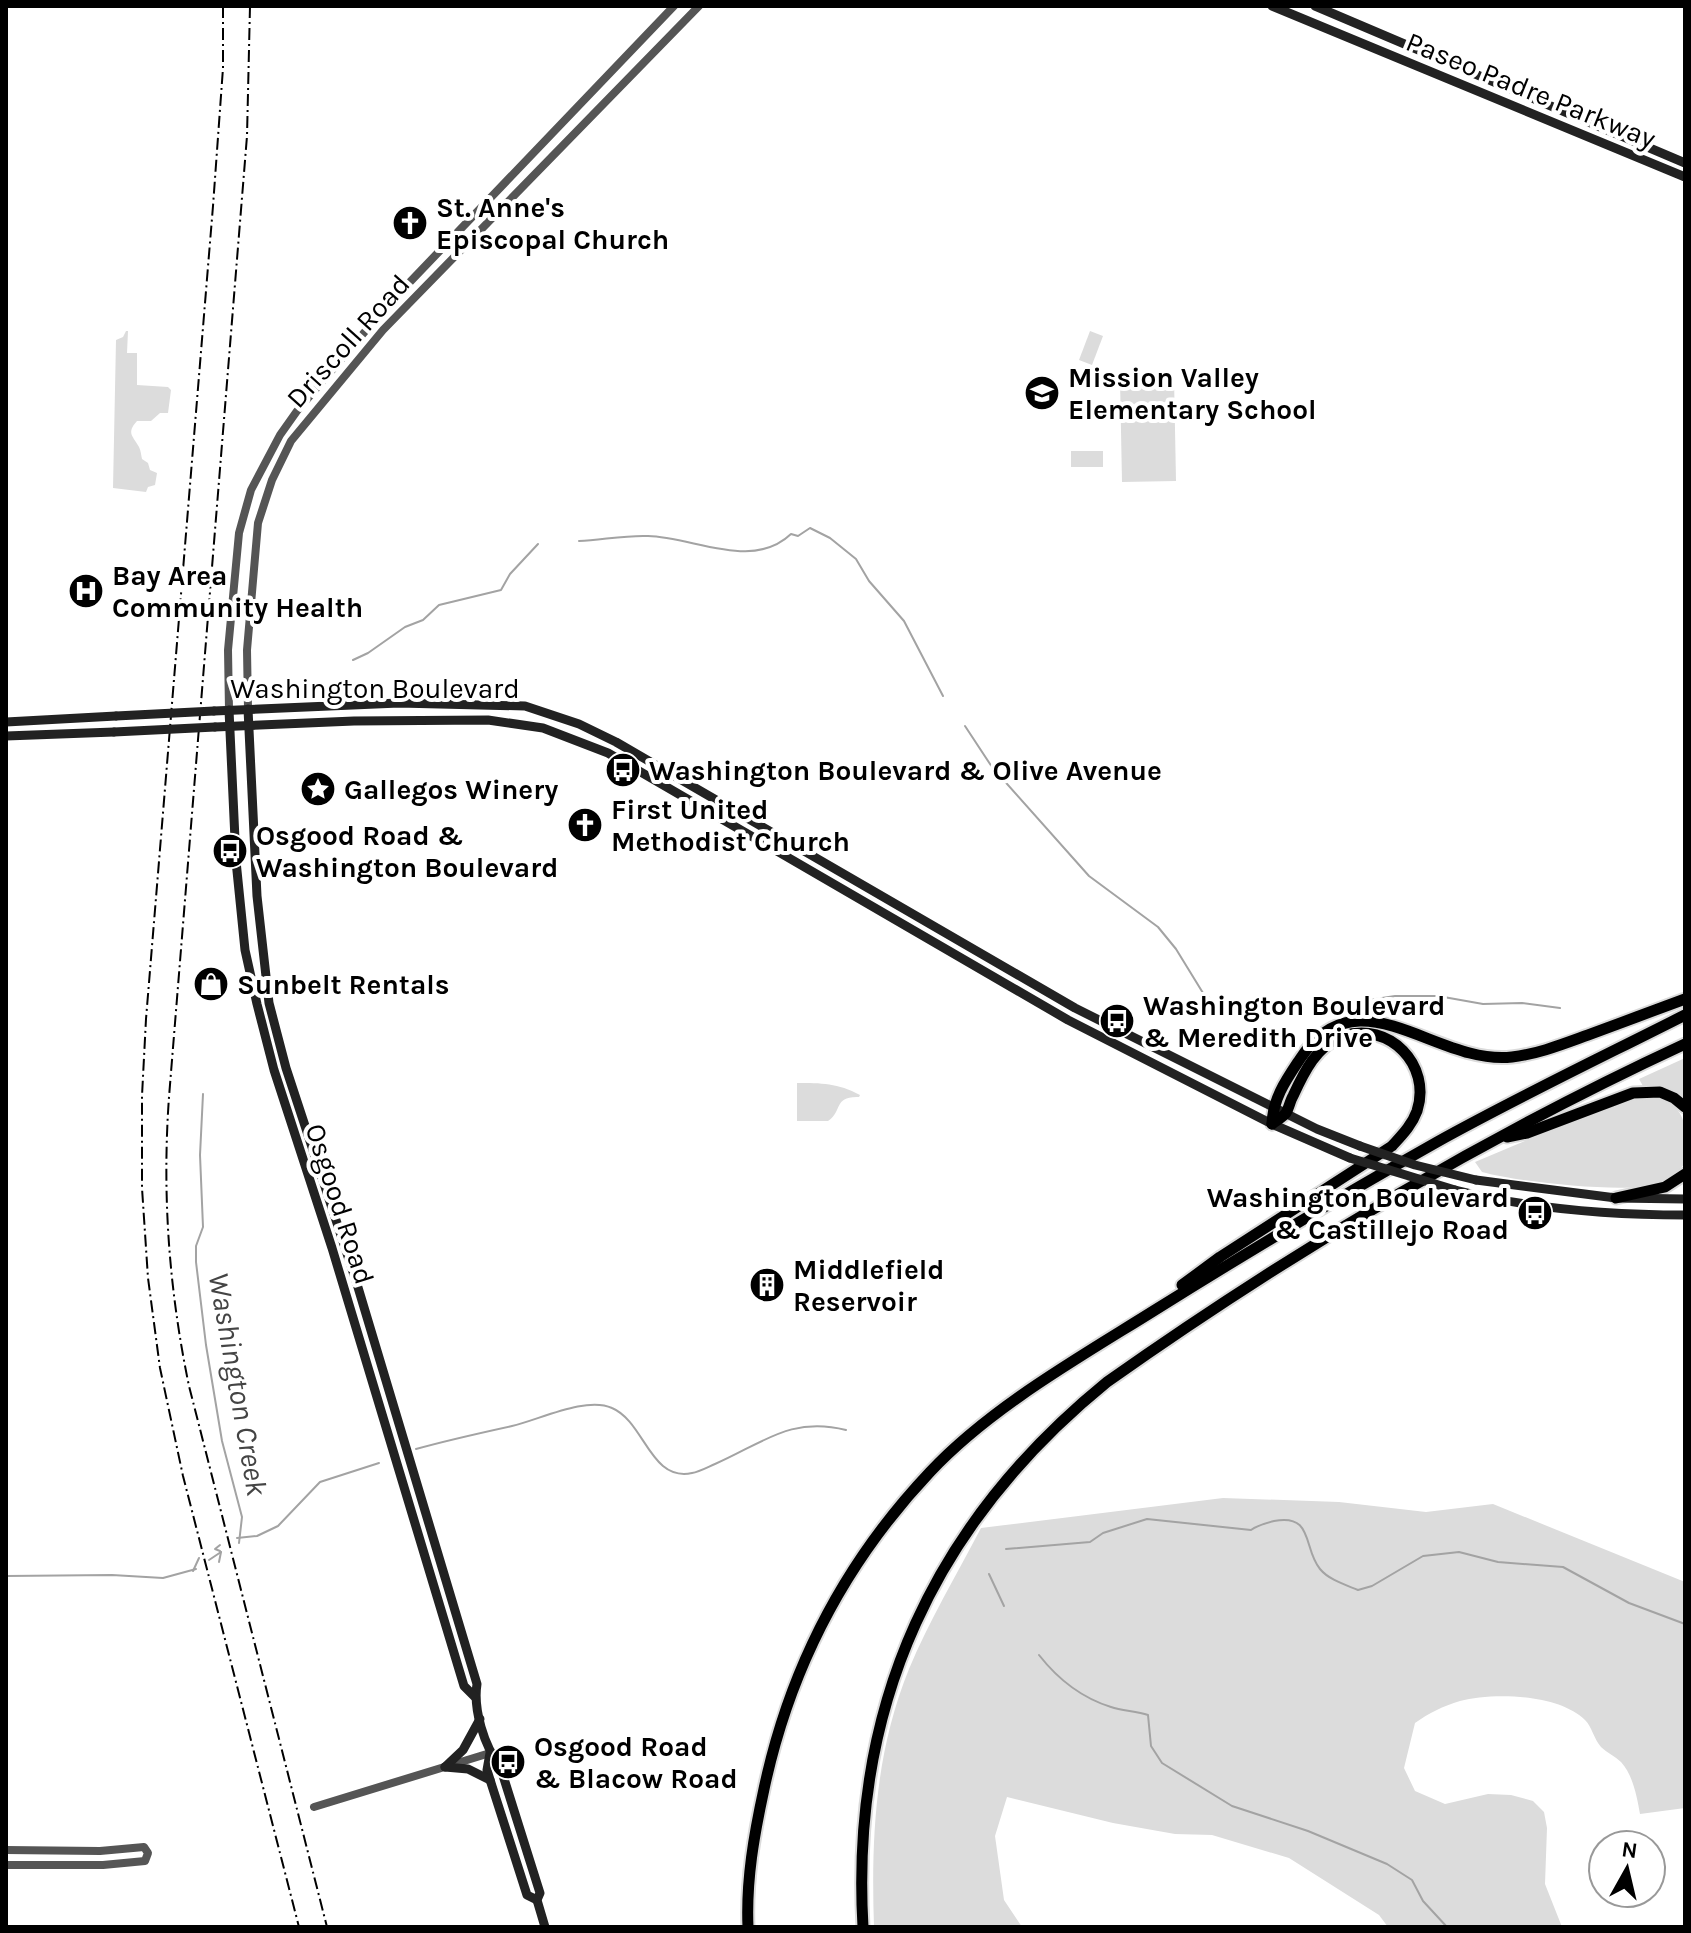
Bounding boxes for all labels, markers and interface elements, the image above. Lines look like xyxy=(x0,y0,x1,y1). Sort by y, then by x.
street label: Paseo Padre Parkway xyxy=(1401,25,1661,155)
place label: St. Anne's Episcopal Church xyxy=(436,191,669,256)
church icon: St. Anne's Episcopal Church xyxy=(391,204,429,242)
street label: Driscoll Road xyxy=(279,267,417,415)
place label: Mission Valley Elementary School xyxy=(1068,361,1317,426)
school or university icon: Mission Valley Elementary School xyxy=(1023,374,1061,412)
place label: Bay Area Community Health xyxy=(112,559,363,624)
hospital icon: Bay Area Community Health xyxy=(67,572,105,610)
street label: Washington Boulevard xyxy=(230,672,520,705)
bus stop icon: Washington Boulevard & Olive Avenue xyxy=(604,751,642,789)
place label: Washington Boulevard & Olive Avenue xyxy=(649,754,1162,787)
place icon: Gallegos Winery xyxy=(299,770,337,808)
place label: Gallegos Winery xyxy=(344,773,558,806)
place label: First United Methodist Church xyxy=(611,793,850,858)
church icon: First United Methodist Church xyxy=(566,806,604,844)
place label: Osgood Road & Washington Boulevard xyxy=(256,819,558,884)
bus stop icon: Osgood Road & Washington Boulevard xyxy=(211,832,249,870)
shop icon: Sunbelt Rentals xyxy=(192,965,230,1003)
place label: Sunbelt Rentals xyxy=(237,968,450,1001)
place label: Washington Boulevard & Meredith Drive xyxy=(1143,989,1445,1054)
bus stop icon: Washington Boulevard & Meredith Drive xyxy=(1098,1002,1136,1040)
street label: Osgood Road xyxy=(299,1120,381,1288)
place label: Washington Boulevard & Castillejo Road xyxy=(1207,1181,1509,1246)
bus stop icon: Washington Boulevard & Castillejo Road xyxy=(1516,1194,1554,1232)
place label: Middlefield Reservoir xyxy=(793,1253,944,1318)
building icon: Middlefield Reservoir xyxy=(748,1266,786,1304)
water label: Washington Creek xyxy=(201,1270,275,1499)
place label: Osgood Road & Blacow Road xyxy=(534,1730,738,1795)
bus stop icon: Osgood Road & Blacow Road xyxy=(489,1743,527,1781)
north arrow xyxy=(1587,1829,1667,1909)
text: N xyxy=(1620,1836,1639,1864)

